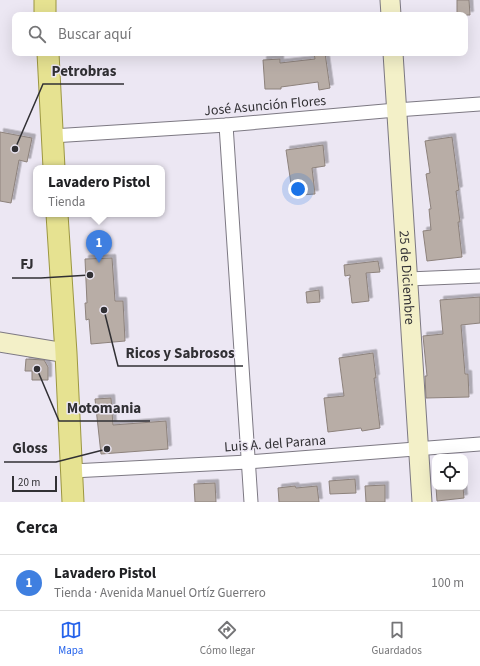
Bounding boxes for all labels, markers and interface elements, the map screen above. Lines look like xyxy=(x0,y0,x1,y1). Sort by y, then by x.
search box xyxy=(12,12,468,56)
icon: search xyxy=(26,23,48,45)
text: Buscar aquí xyxy=(58,24,131,45)
callout: Petrobras xyxy=(43,57,124,84)
text: Petrobras xyxy=(52,61,117,82)
street label: José Asunción Flores xyxy=(203,91,327,121)
popup xyxy=(33,165,165,217)
text: Lavadero Pistol xyxy=(48,172,150,193)
your location xyxy=(288,179,308,199)
text: Tienda xyxy=(48,193,85,211)
pin: 1 xyxy=(86,230,112,263)
street label: 25 de Diciembre xyxy=(393,230,420,325)
callout: FJ xyxy=(12,251,41,278)
text: FJ xyxy=(20,254,34,275)
callout: Ricos y Sabrosos xyxy=(118,339,243,366)
text: Ricos y Sabrosos xyxy=(125,343,235,364)
callout: Motomania xyxy=(59,394,150,421)
text: Motomania xyxy=(67,398,141,419)
street label: Luis A. del Parana xyxy=(223,430,327,458)
callout: Gloss xyxy=(4,435,56,462)
text: Gloss xyxy=(12,438,48,459)
map controls xyxy=(432,454,468,490)
button: locate xyxy=(432,454,468,490)
scale bar xyxy=(12,474,57,493)
text: 20 m xyxy=(18,475,40,490)
text: Cerca xyxy=(16,516,58,540)
text: Lavadero Pistol xyxy=(54,563,156,584)
text: 1 xyxy=(26,574,32,592)
text: 100 m xyxy=(431,574,464,592)
text: Tienda · Avenida Manuel Ortíz Guerrero xyxy=(54,584,266,602)
tab: Mapa xyxy=(58,619,83,658)
tab: Cómo llegar xyxy=(200,619,255,658)
tab: Guardados xyxy=(371,619,422,658)

